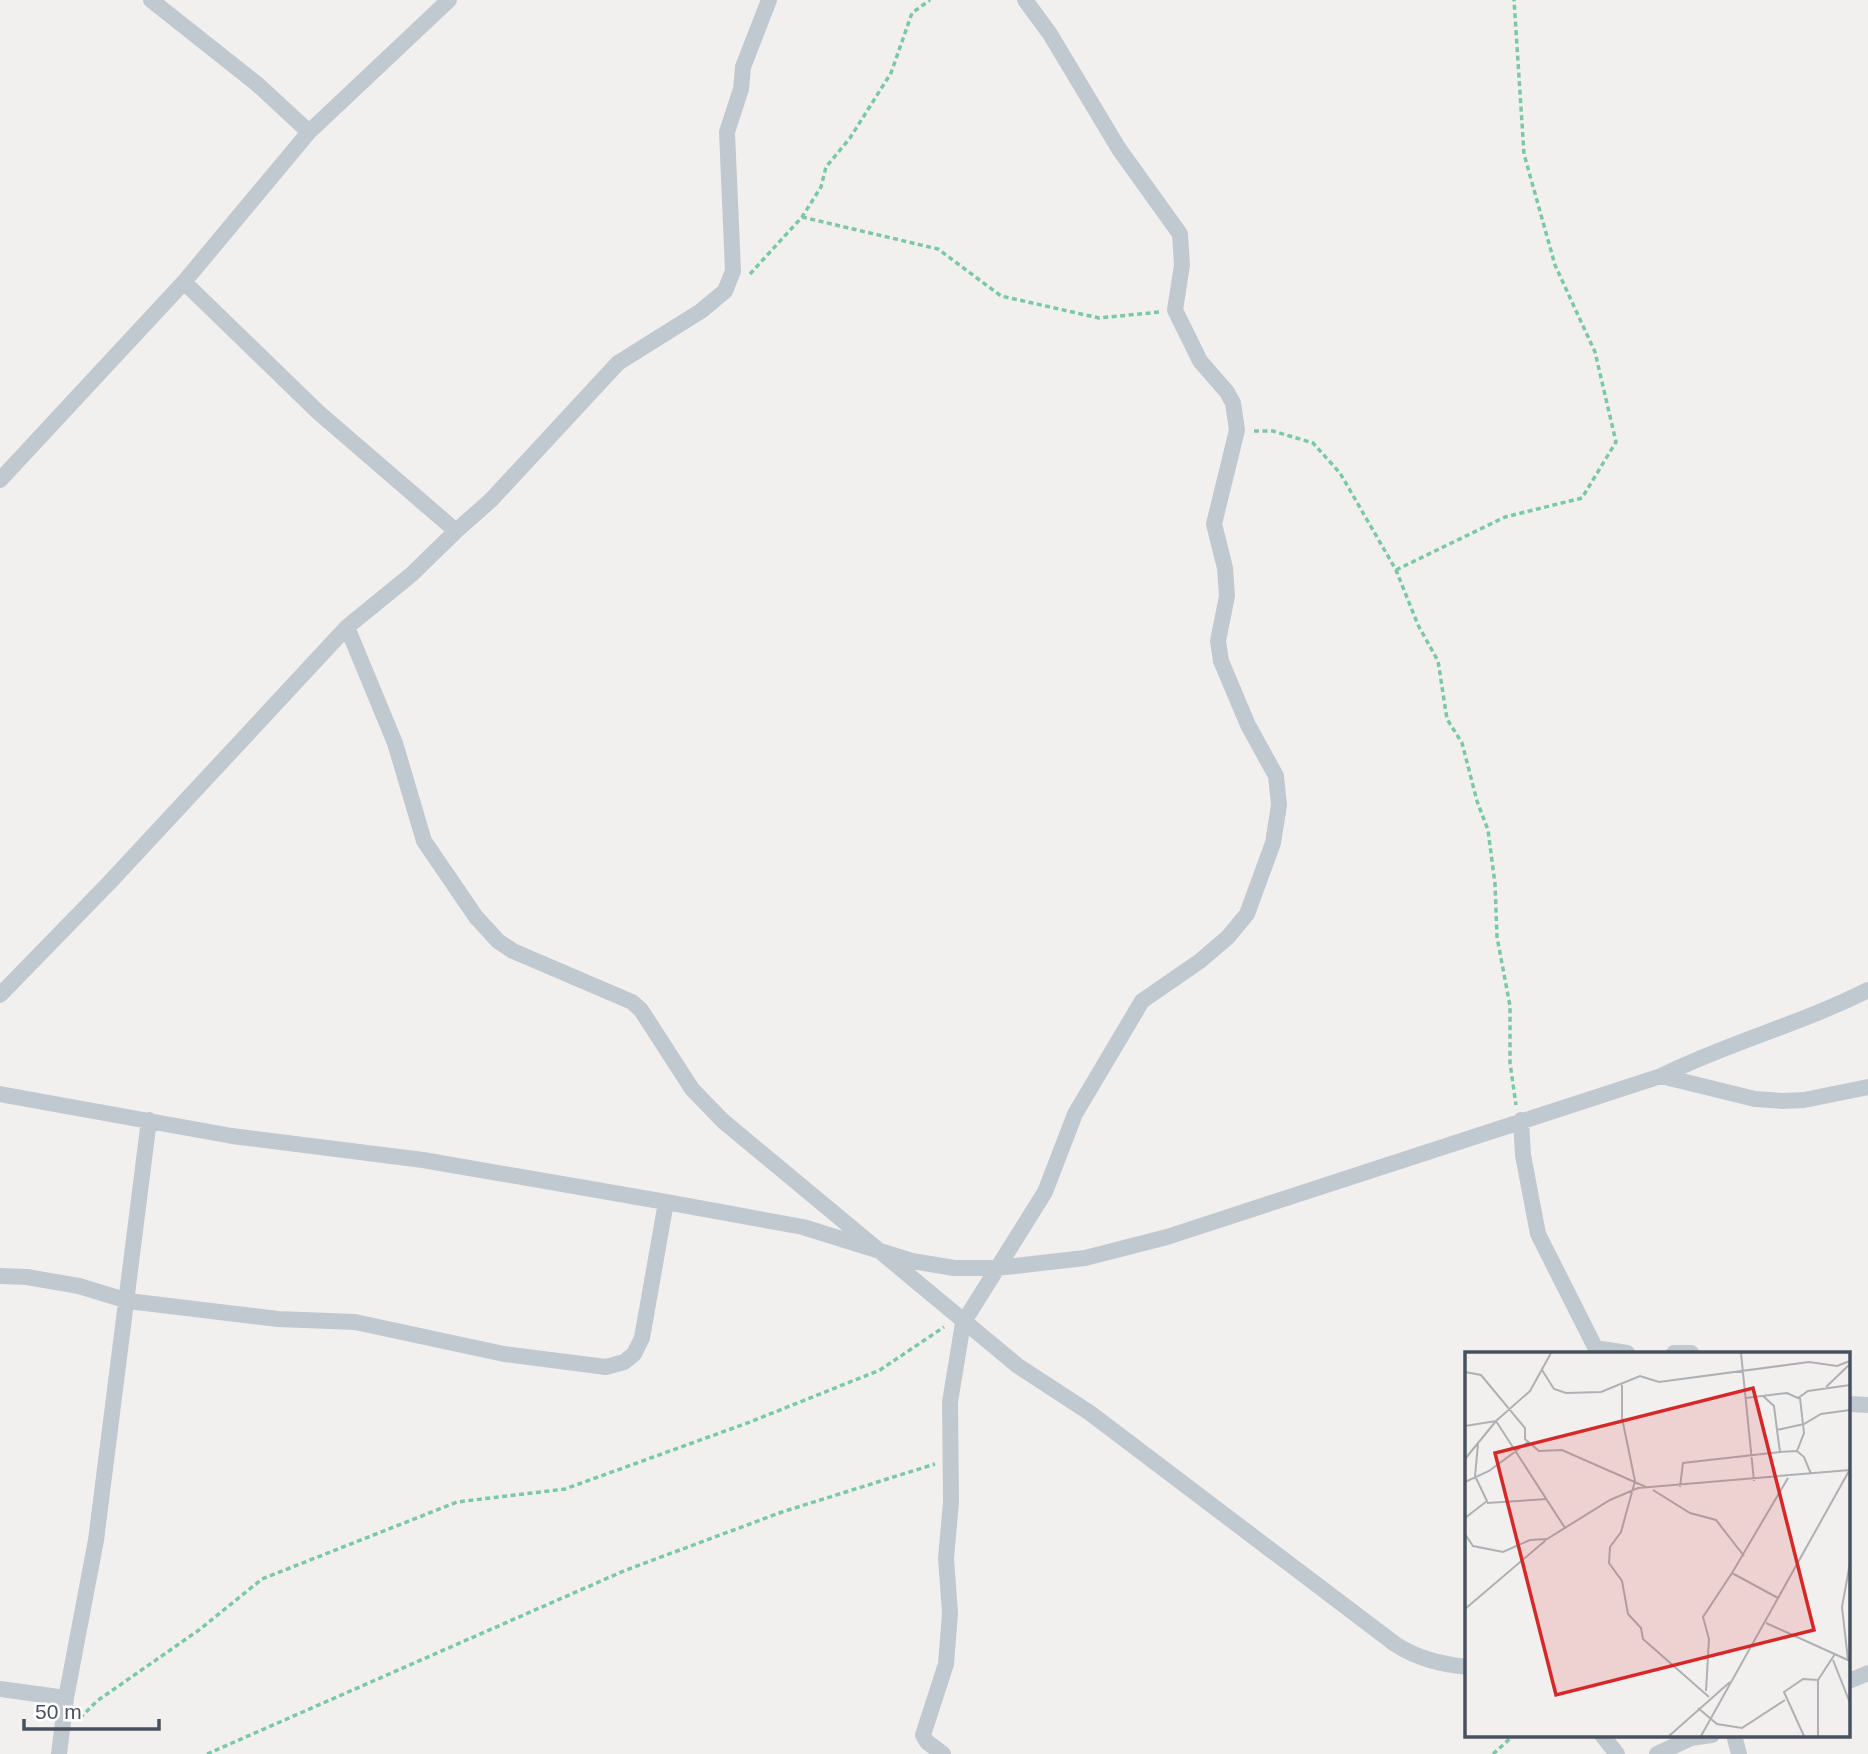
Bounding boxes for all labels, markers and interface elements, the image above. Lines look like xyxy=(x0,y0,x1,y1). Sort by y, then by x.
inset map xyxy=(1465,1352,1850,1736)
scale bar xyxy=(24,1688,159,1732)
text: 50 m xyxy=(35,1700,82,1723)

